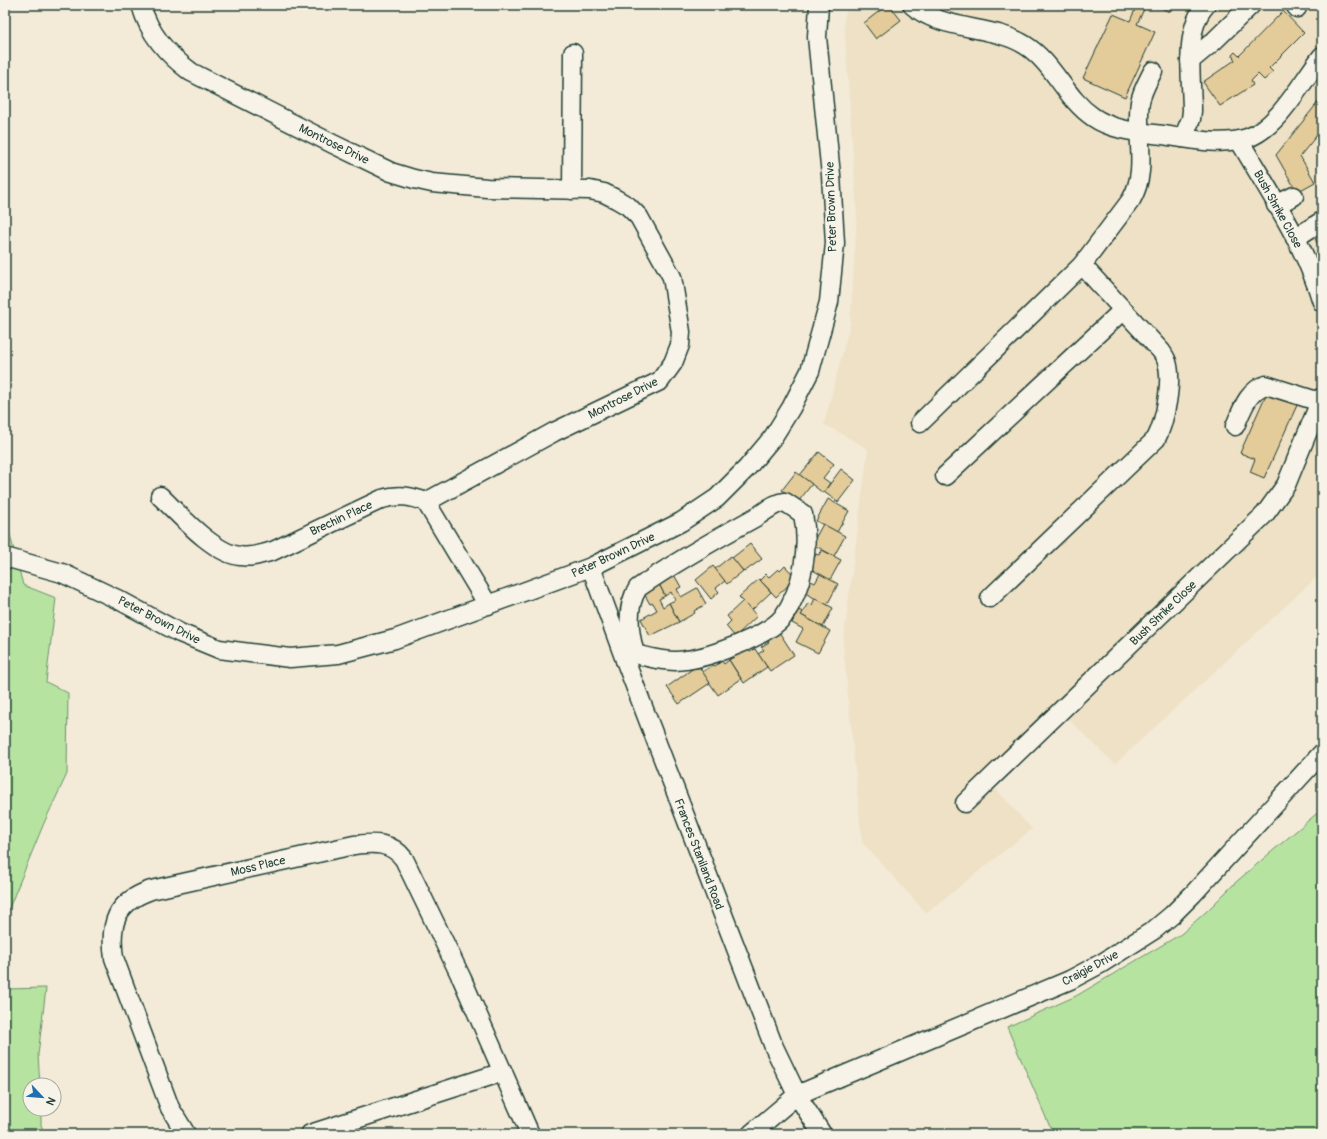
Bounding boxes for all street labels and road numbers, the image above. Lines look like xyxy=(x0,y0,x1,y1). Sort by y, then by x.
street label: Montrose Drive xyxy=(296,121,372,168)
street label: Peter Brown Drive xyxy=(822,161,841,252)
street label: Bush Shrike Close xyxy=(1250,168,1305,251)
street label: Montrose Drive xyxy=(586,374,661,422)
street label: Brechin Place xyxy=(308,497,375,539)
street label: Peter Brown Drive xyxy=(569,530,657,581)
street label: Bush Shrike Close xyxy=(1127,578,1200,649)
street label: Peter Brown Drive xyxy=(115,593,203,648)
street label: Frances Staniland Road xyxy=(670,797,727,912)
street label: Moss Place xyxy=(229,853,287,880)
street label: Craigie Drive xyxy=(1059,947,1121,990)

